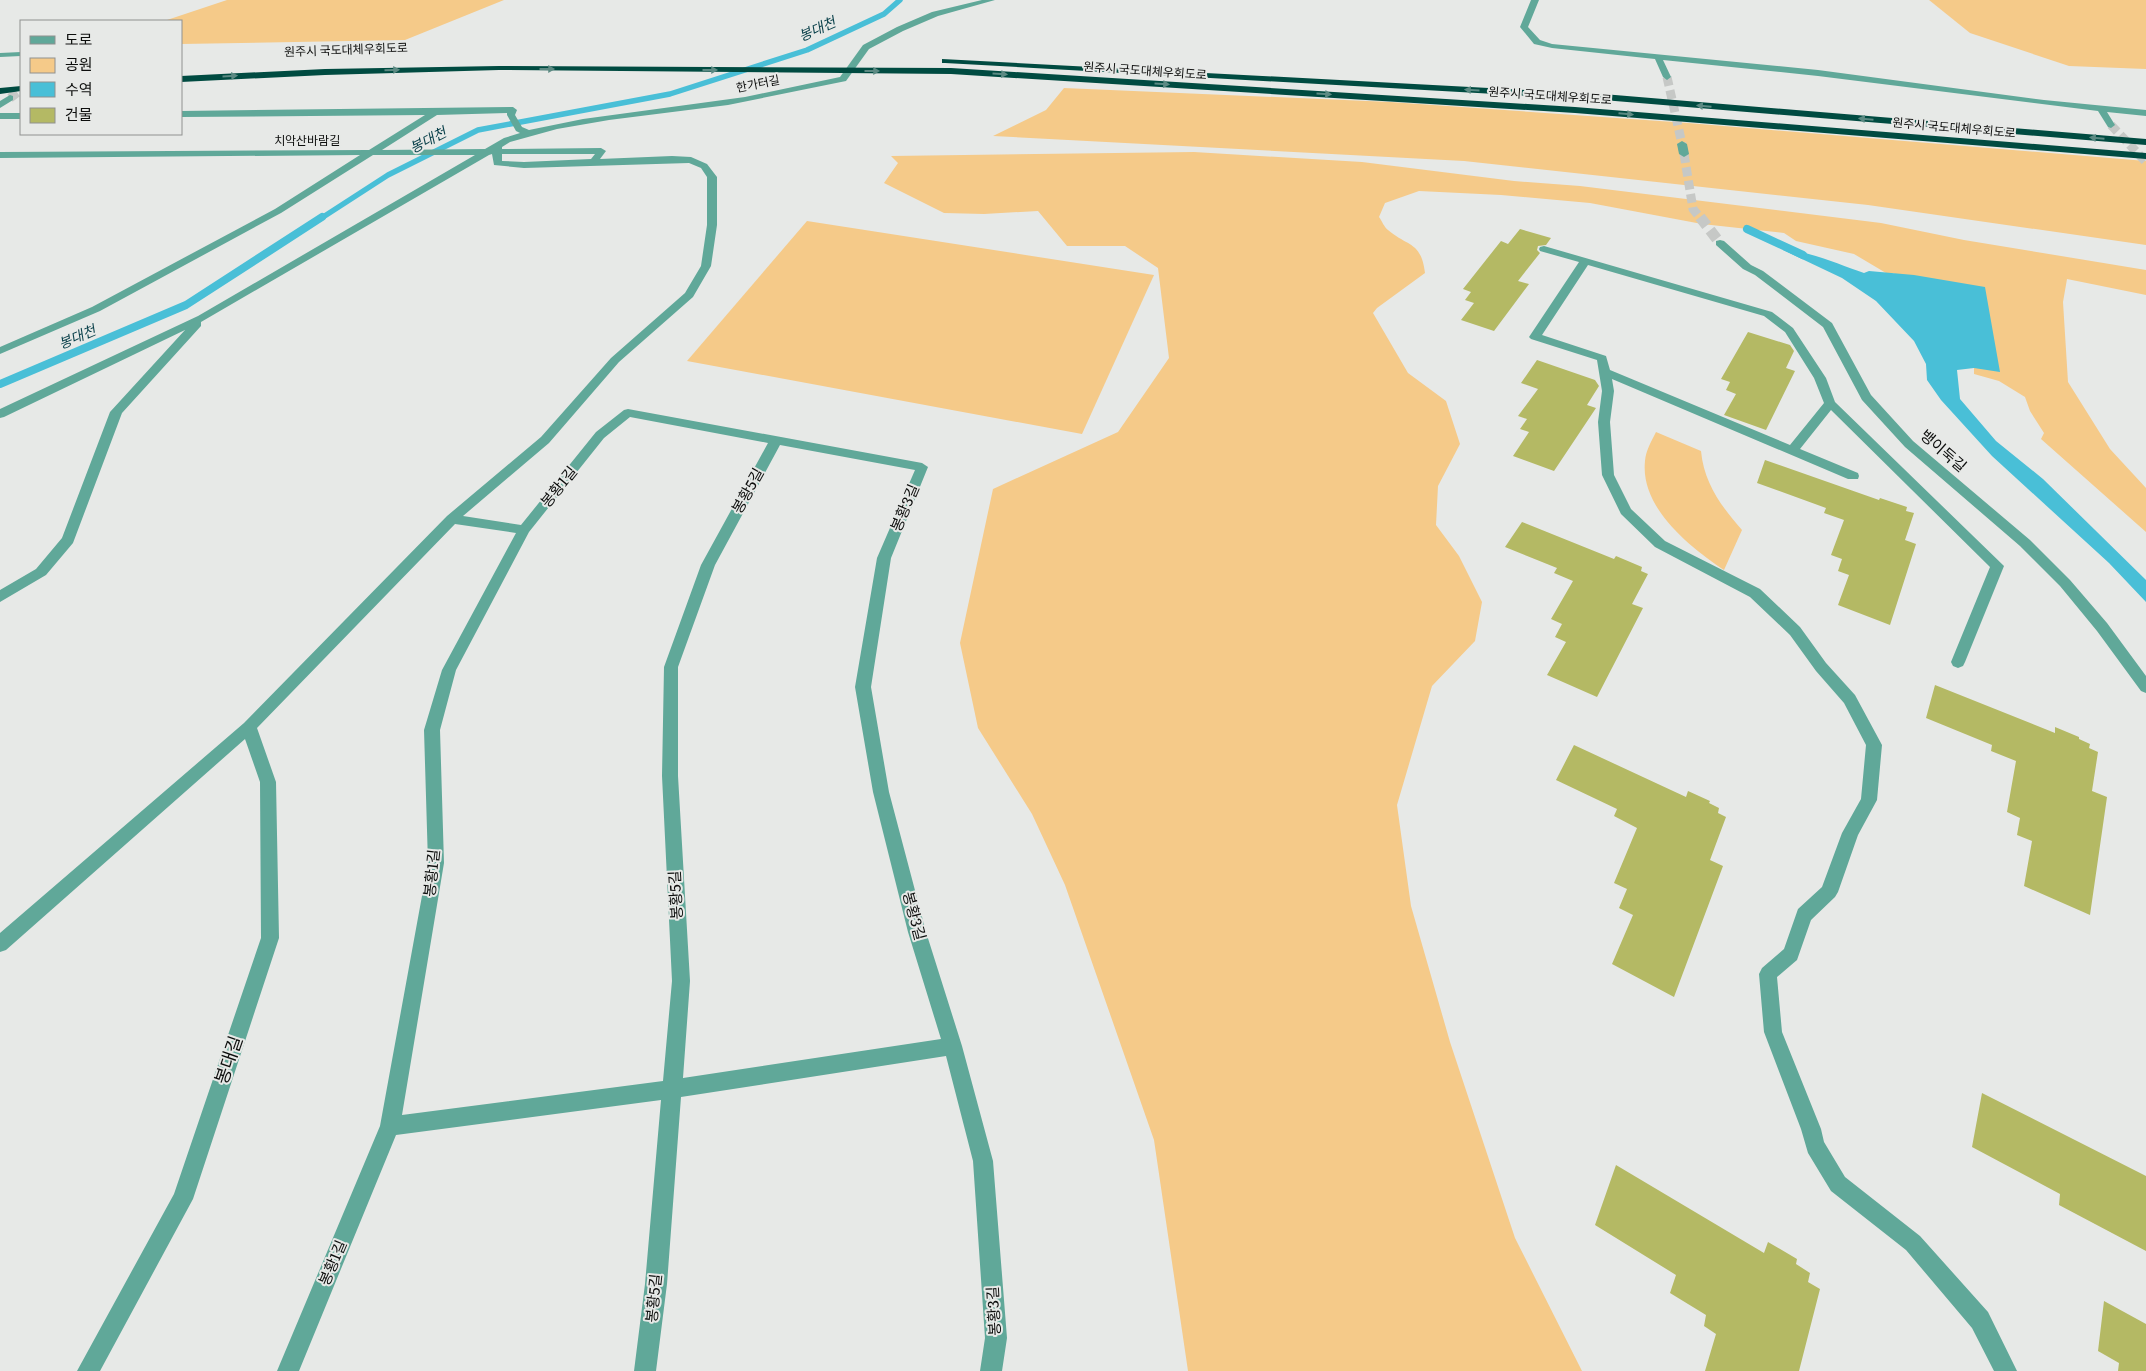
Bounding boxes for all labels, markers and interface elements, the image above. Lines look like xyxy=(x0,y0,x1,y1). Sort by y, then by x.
water label: 봉대천 xyxy=(795,11,839,45)
legend xyxy=(20,20,182,135)
text: 도로 xyxy=(65,27,93,50)
street label: 원주시 국도대체우회도로 xyxy=(284,38,408,60)
text: 공원 xyxy=(65,52,93,75)
street label: 원주시 국도대체우회도로 xyxy=(1083,57,1207,83)
one-way arrow xyxy=(540,65,556,73)
one-way arrow xyxy=(385,66,401,74)
one-way arrow xyxy=(702,66,718,74)
one-way arrow xyxy=(865,67,881,75)
street label: 한가터길 xyxy=(734,70,781,96)
one-way arrow xyxy=(992,71,1008,79)
one-way arrow xyxy=(222,72,238,80)
text: 수역 xyxy=(65,77,93,100)
one-way arrow xyxy=(1154,81,1170,89)
street label: 원주시 국도대체우회도로 xyxy=(1488,82,1612,108)
one-way arrow xyxy=(1464,86,1480,94)
one-way arrow xyxy=(1316,91,1332,99)
one-way arrow xyxy=(1695,101,1711,109)
text: 건물 xyxy=(65,102,93,125)
one-way arrow xyxy=(1618,110,1634,118)
street label: 원주시 국도대체우회도로 xyxy=(1892,113,2017,141)
one-way arrow xyxy=(1857,115,1873,123)
water label: 봉대천 xyxy=(406,121,450,157)
street label: 치악산바람길 xyxy=(274,131,340,149)
one-way arrow xyxy=(2089,134,2105,142)
water label: 봉대천 xyxy=(55,319,99,353)
street label: 뱅이둑길 xyxy=(1916,423,1972,477)
street label: 봉황1길 xyxy=(534,460,582,512)
street label: 봉황5길 xyxy=(725,463,769,517)
street label: 봉황3길 xyxy=(883,480,924,535)
street label: 봉황1길 xyxy=(417,848,444,898)
street label: 봉황5길 xyxy=(662,870,687,920)
street label: 봉황3길 xyxy=(898,889,933,943)
street label: 봉대길 xyxy=(207,1032,248,1087)
street label: 봉황1길 xyxy=(312,1236,351,1289)
street label: 봉황5길 xyxy=(639,1272,667,1323)
street label: 봉황3길 xyxy=(980,1286,1005,1336)

